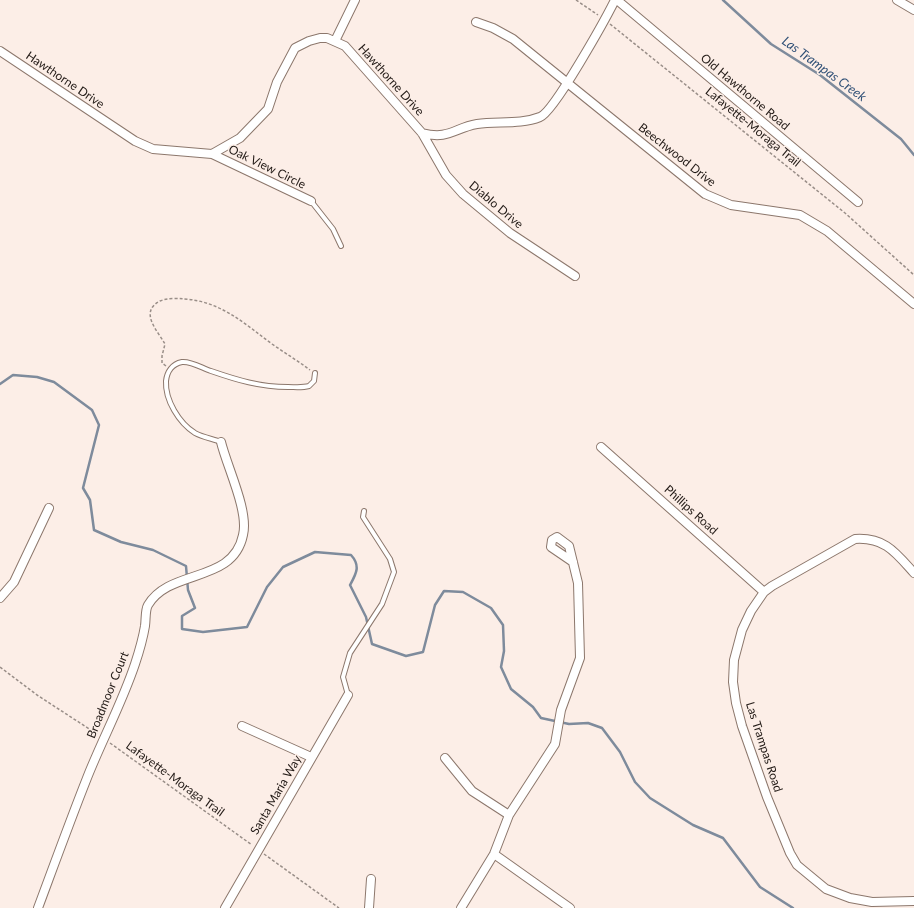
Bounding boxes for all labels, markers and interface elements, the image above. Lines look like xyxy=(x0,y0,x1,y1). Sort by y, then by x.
water label: Las Trampas Creek xyxy=(779,33,869,105)
street label: Hawthorne Drive xyxy=(355,41,427,119)
street label: Hawthorne Drive xyxy=(23,49,107,111)
street label: Old Hawthorne Road xyxy=(698,51,792,133)
street label: Lafayette-Moraga Trail xyxy=(703,84,803,170)
street label: Beechwood Drive xyxy=(635,120,719,190)
street label: Oak View Circle xyxy=(226,142,308,192)
street label: Diablo Drive xyxy=(466,178,526,232)
street label: Phillips Road xyxy=(661,482,721,538)
street label: Broadmoor Court xyxy=(84,650,132,740)
street label: Las Trampas Road xyxy=(743,700,785,794)
street label: Lafayette-Moraga Trail xyxy=(123,738,227,820)
street label: Santa Maria Way xyxy=(247,753,305,837)

